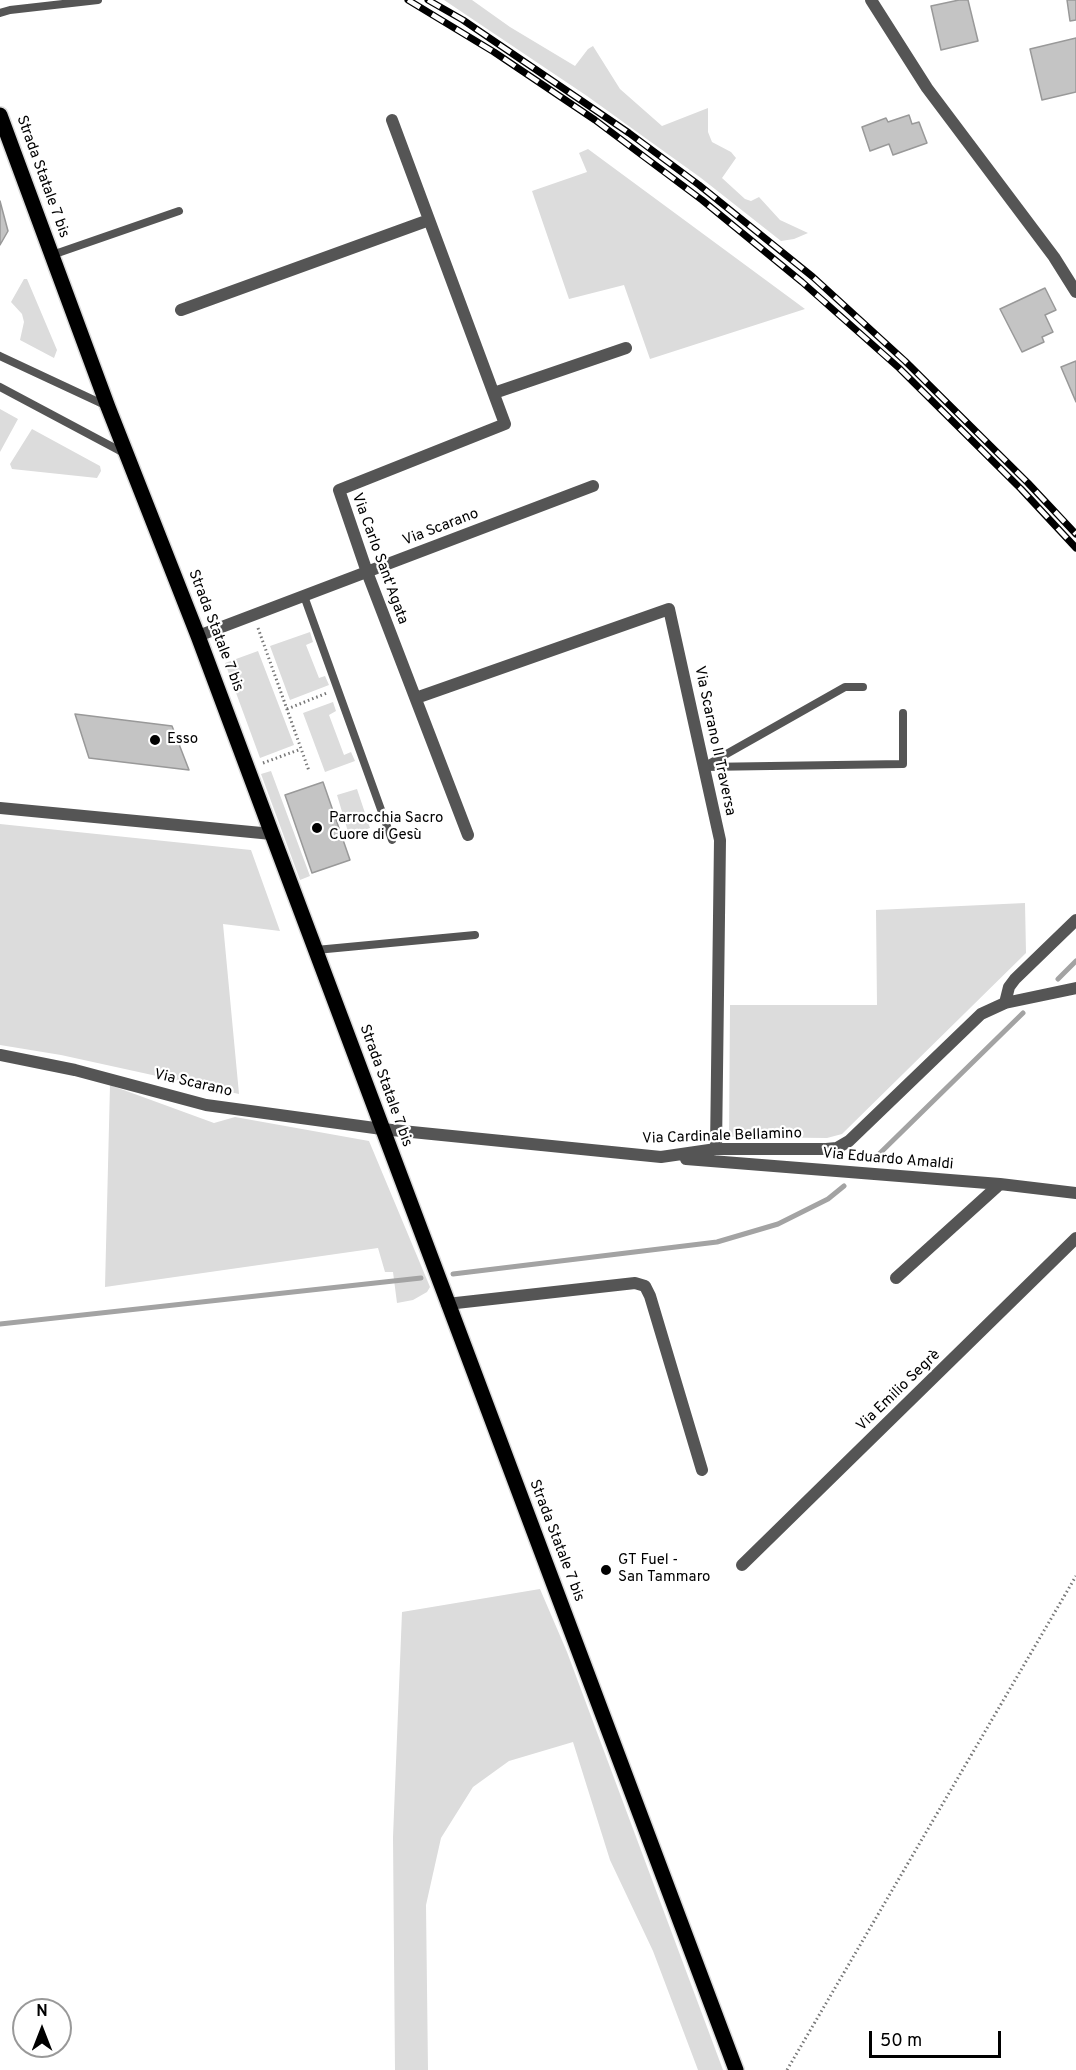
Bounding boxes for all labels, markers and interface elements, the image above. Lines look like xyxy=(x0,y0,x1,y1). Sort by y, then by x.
street label: Strada Statale 7 bis xyxy=(11,113,73,241)
street label: Via Carlo Sant'Agata xyxy=(347,491,411,627)
street label: Via Scarano xyxy=(401,505,481,551)
street label: Strada Statale 7 bis xyxy=(183,568,247,694)
street label: Via Scarano II Traversa xyxy=(689,665,739,817)
place label: Esso xyxy=(167,731,198,749)
marker: Esso xyxy=(148,733,162,747)
place label: Parrocchia Sacro Cuore di Gesù xyxy=(329,810,443,845)
marker: Parrocchia Sacro Cuore di Gesù xyxy=(310,821,324,835)
street label: Strada Statale 7 bis xyxy=(354,1022,416,1150)
street label: Via Scarano xyxy=(152,1066,234,1102)
street label: Via Cardinale Bellamino xyxy=(642,1125,802,1149)
street label: Via Eduardo Amaldi xyxy=(822,1145,954,1175)
street label: Via Emilio Segrè xyxy=(853,1346,945,1436)
street label: Strada Statale 7 bis xyxy=(524,1478,588,1604)
place label: GT Fuel - San Tammaro xyxy=(618,1552,710,1587)
marker: GT Fuel - San Tammaro xyxy=(599,1563,613,1577)
north arrow xyxy=(12,1998,72,2058)
text: N xyxy=(36,2002,48,2022)
scale bar xyxy=(872,2019,1004,2057)
text: 50 m xyxy=(880,2030,922,2053)

